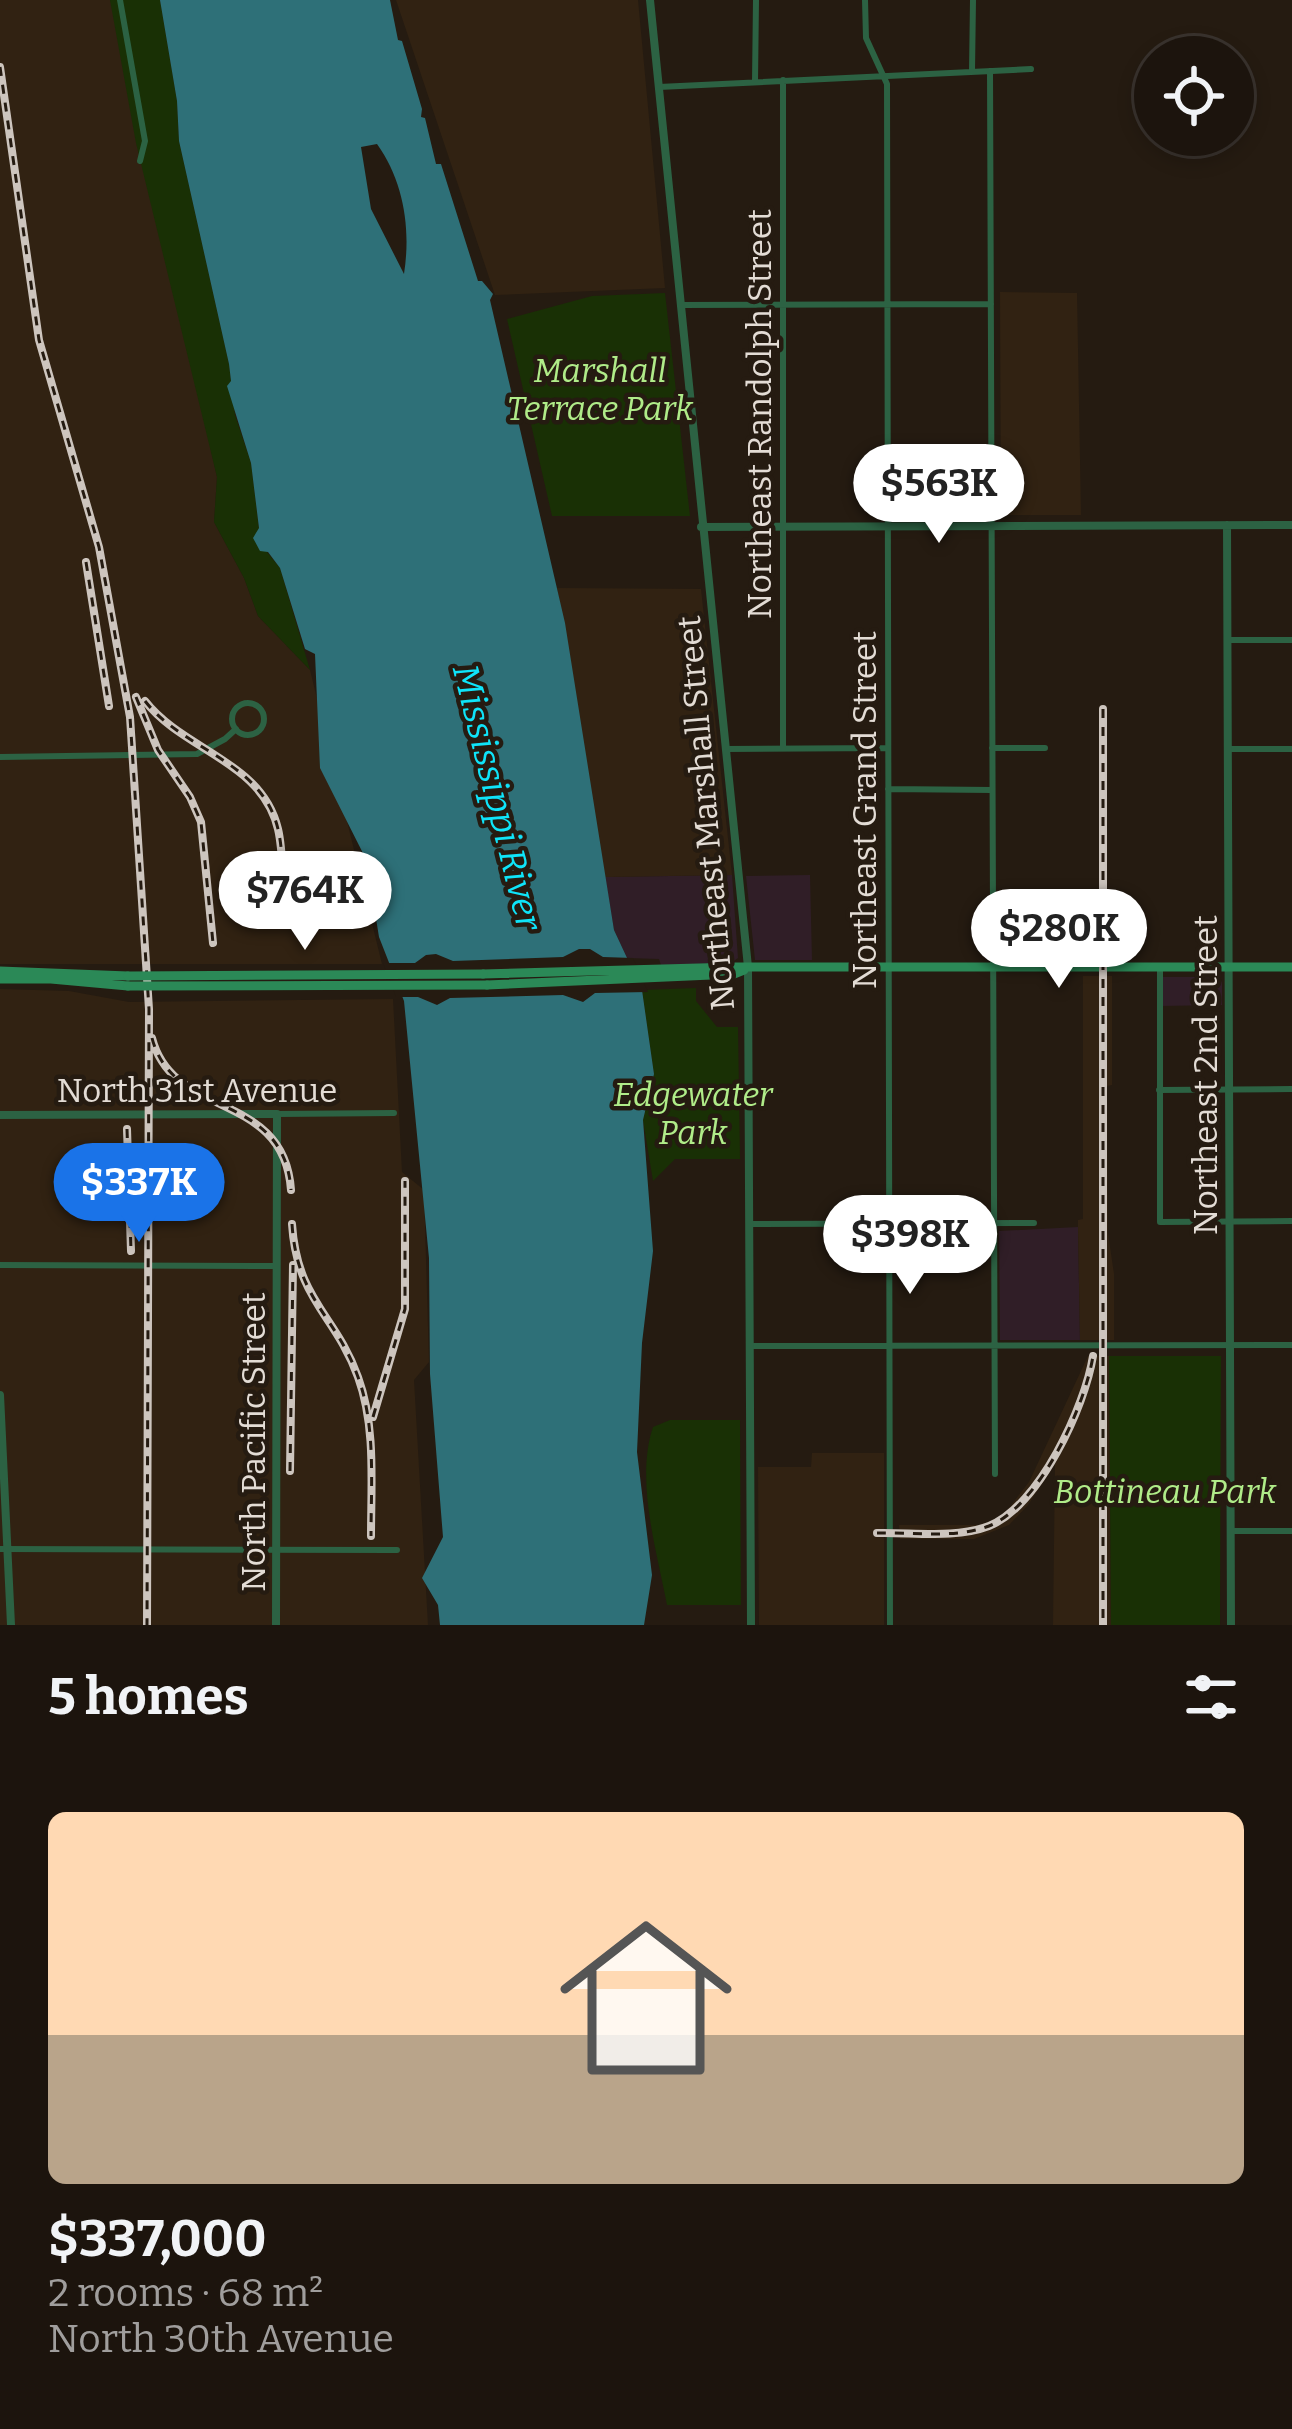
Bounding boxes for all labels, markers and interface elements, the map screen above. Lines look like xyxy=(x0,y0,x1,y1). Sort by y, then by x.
map controls xyxy=(1134,36,1254,156)
button: locate xyxy=(1134,36,1254,156)
street label: Northeast Randolph Street xyxy=(740,209,780,619)
park label: Marshall Terrace Park xyxy=(507,351,694,429)
pin: $563K xyxy=(855,444,1023,546)
text: $563K xyxy=(880,460,998,506)
street label: Northeast Marshall Street xyxy=(669,614,743,1012)
street label: Northeast Grand Street xyxy=(845,631,885,989)
water label: Mississippi River xyxy=(443,660,552,936)
pin: $764K xyxy=(221,851,389,953)
text: $764K xyxy=(246,867,364,913)
pin: $280K xyxy=(975,889,1143,991)
text: $280K xyxy=(998,905,1120,951)
street label: Northeast 2nd Street xyxy=(1186,915,1226,1235)
street label: North 31st Avenue xyxy=(57,1071,337,1111)
park label: Edgewater Park xyxy=(614,1075,774,1153)
pin: $337K xyxy=(55,1143,223,1245)
text: $337K xyxy=(81,1159,197,1205)
pin: $398K xyxy=(826,1195,994,1297)
text: $398K xyxy=(850,1211,970,1257)
street label: North Pacific Street xyxy=(234,1292,274,1592)
park label: Bottineau Park xyxy=(1054,1472,1278,1512)
icon: filters xyxy=(1178,1664,1244,1730)
text: 5 homes xyxy=(48,1666,249,1728)
icon: home xyxy=(538,1890,754,2106)
text: $337,000 xyxy=(48,2208,267,2270)
text: 2 rooms · 68 m² xyxy=(48,2270,323,2316)
text: North 30th Avenue xyxy=(48,2316,394,2362)

